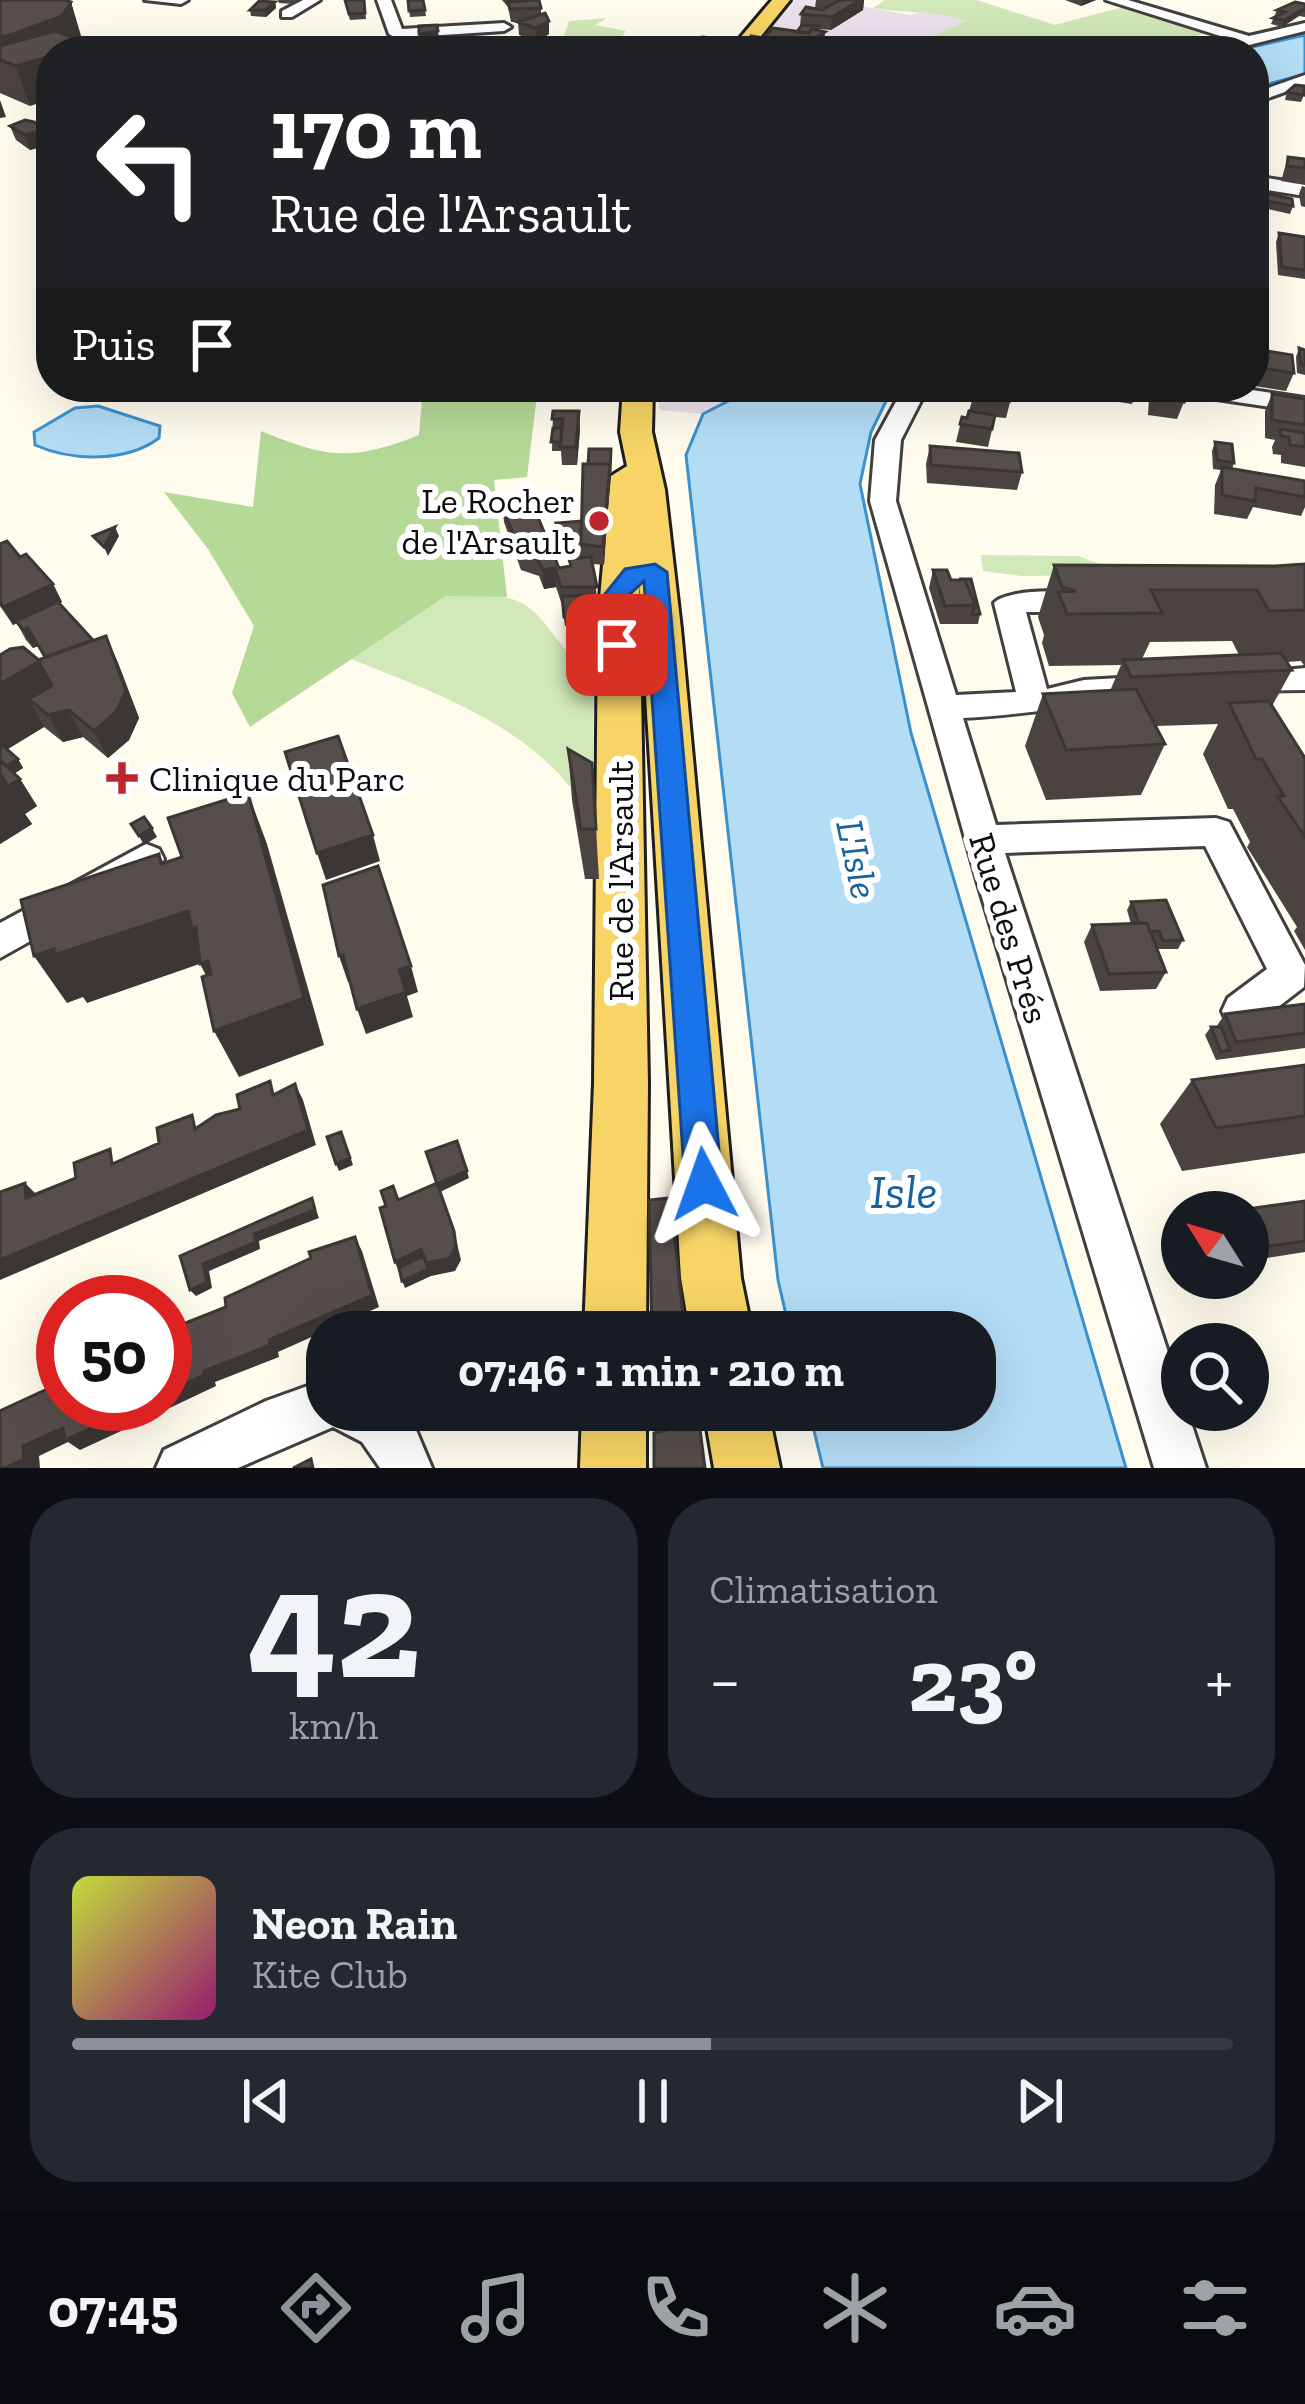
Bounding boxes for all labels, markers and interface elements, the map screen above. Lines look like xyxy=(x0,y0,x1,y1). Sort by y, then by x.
text: 170 m xyxy=(270,79,482,180)
icon: left xyxy=(72,84,228,240)
text: Rue de l'Arsault xyxy=(270,181,631,246)
icon: arrive xyxy=(179,312,245,378)
text: Puis xyxy=(72,318,155,372)
place label: Le Rocher de l'Arsault xyxy=(402,479,576,563)
marker: Le Rocher de l'Arsault xyxy=(586,508,612,534)
pin xyxy=(566,594,668,696)
icon: arrive xyxy=(584,612,650,678)
place label: Clinique du Parc xyxy=(149,757,405,800)
street label: Rue de l'Arsault xyxy=(599,760,642,1001)
marker: Clinique du Parc xyxy=(106,762,138,794)
water label: L'Isle xyxy=(826,815,889,903)
street label: Rue des Prés xyxy=(960,828,1059,1028)
position arrow xyxy=(641,1121,767,1247)
water label: Isle xyxy=(870,1163,938,1220)
north arrow xyxy=(1161,1191,1269,1299)
map controls xyxy=(1161,1191,1269,1431)
speed limit sign: 50 xyxy=(36,1275,192,1431)
button: search xyxy=(1161,1323,1269,1431)
text: 07:46 · 1 min · 210 m xyxy=(458,1344,844,1398)
text: 42 xyxy=(247,1530,420,1717)
text: Climatisation xyxy=(710,1566,938,1613)
text: 23° xyxy=(908,1626,1037,1734)
text: − xyxy=(710,1641,740,1720)
text: + xyxy=(1205,1641,1233,1720)
text: km/h xyxy=(289,1702,378,1749)
text: Neon Rain xyxy=(252,1897,457,1951)
text: Kite Club xyxy=(252,1951,408,1998)
icon: previous xyxy=(233,2068,299,2134)
icon: pause xyxy=(620,2068,686,2134)
icon: next xyxy=(1007,2068,1073,2134)
icon: directions xyxy=(274,2266,358,2350)
icon: music xyxy=(454,2266,538,2350)
icon: phone xyxy=(634,2266,718,2350)
icon: climate xyxy=(813,2266,897,2350)
icon: car xyxy=(993,2266,1077,2350)
icon: filters xyxy=(1173,2266,1257,2350)
text: 07:45 xyxy=(48,2276,178,2341)

